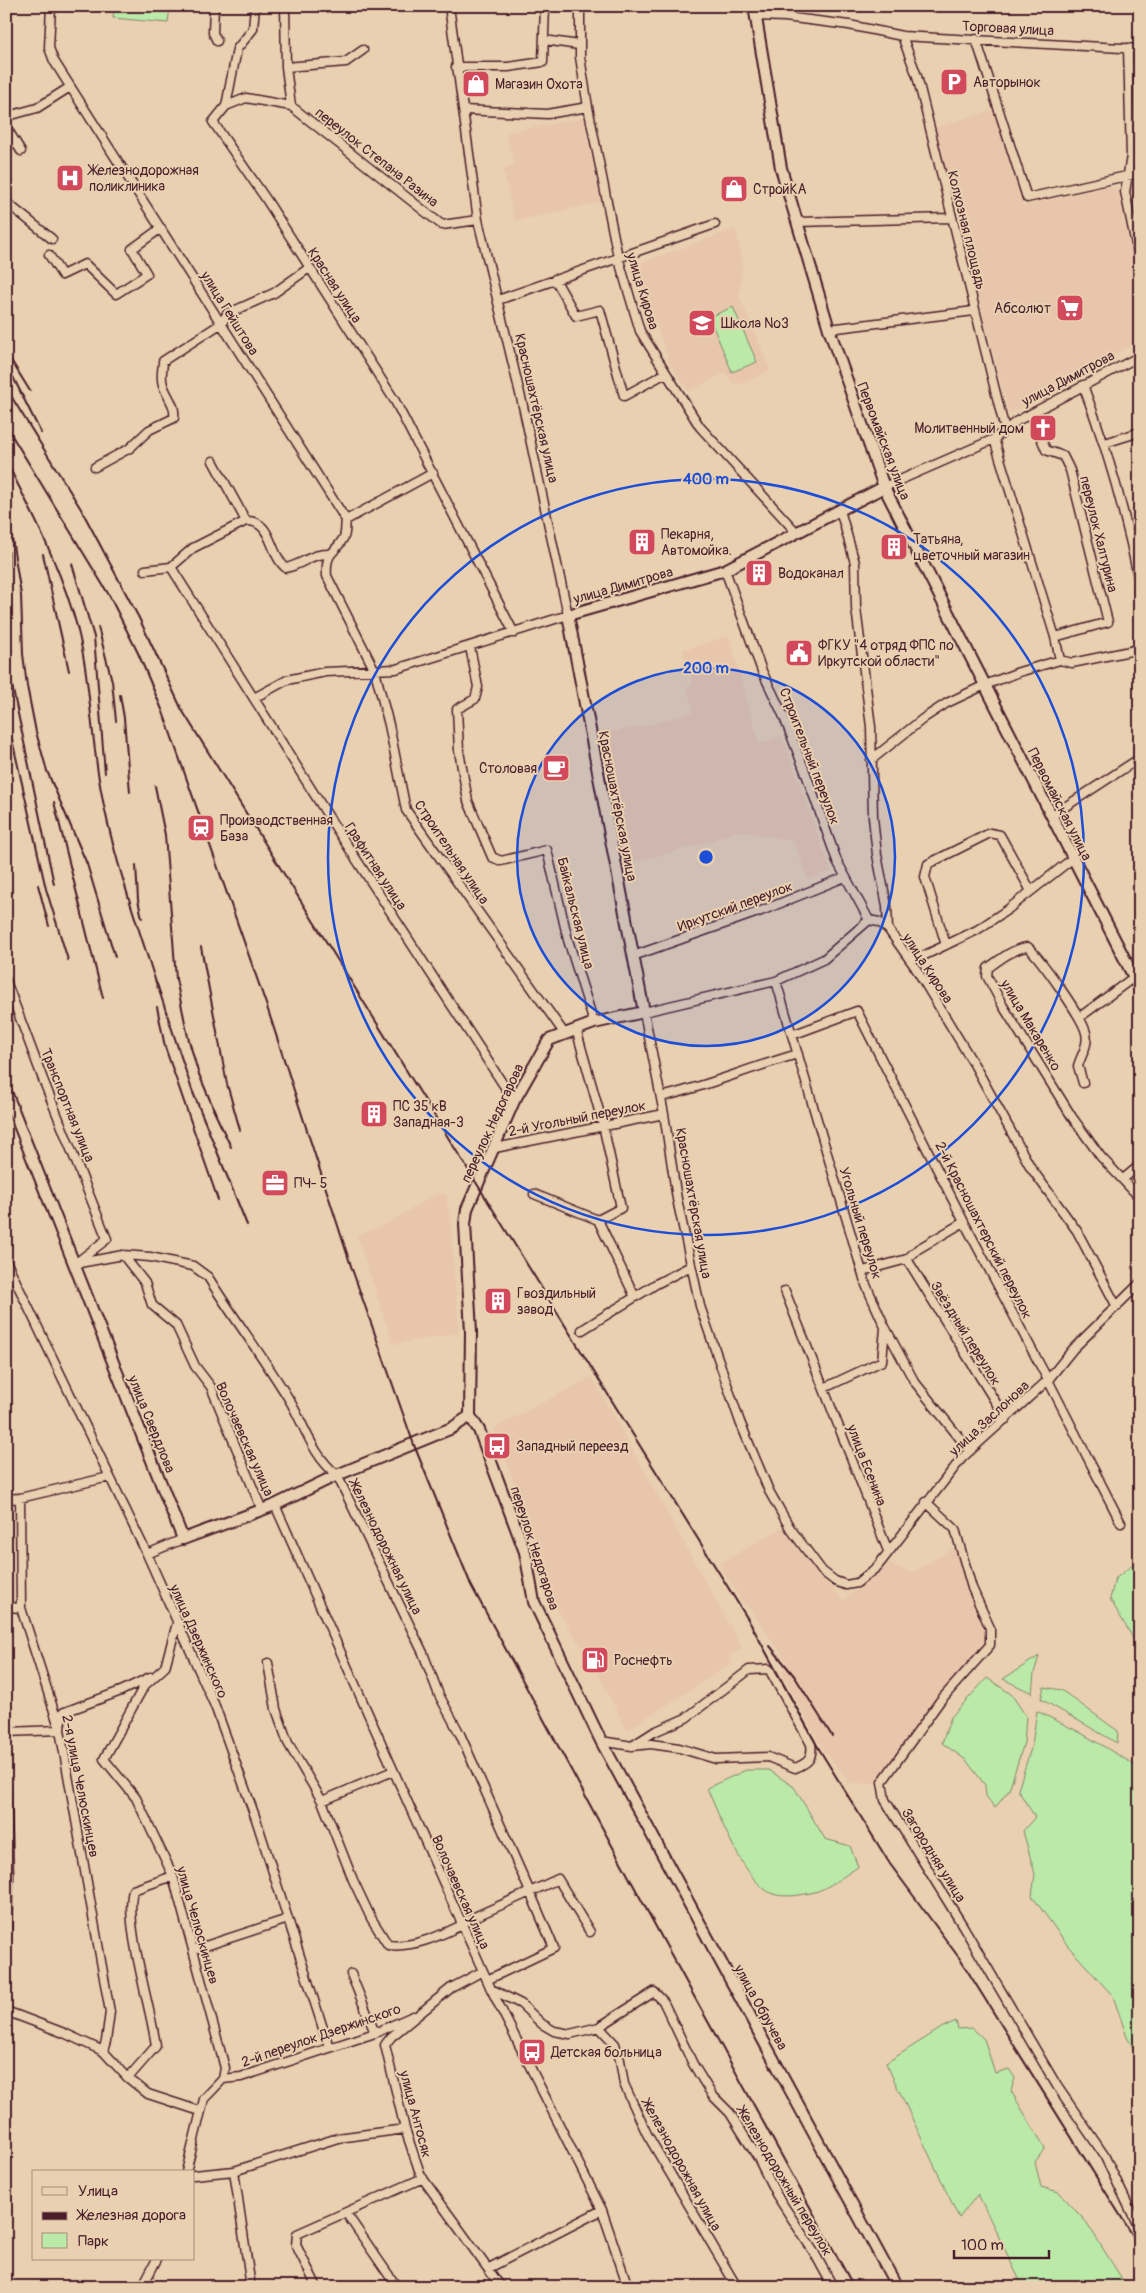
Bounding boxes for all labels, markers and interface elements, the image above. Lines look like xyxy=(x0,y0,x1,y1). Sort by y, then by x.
street label: Торговая улица xyxy=(962,18,1054,39)
parking icon: Авторынок xyxy=(939,67,969,97)
shop icon: Магазин Охота xyxy=(461,69,491,99)
place label: Авторынок xyxy=(973,74,1041,91)
place label: Магазин Охота xyxy=(495,76,583,93)
street label: переулок Степана Разина xyxy=(312,104,442,211)
place label: Железнодорожная поликлиника xyxy=(87,162,199,195)
hospital icon: Железнодорожная поликлиника xyxy=(55,163,85,193)
street label: Колхозная площадь xyxy=(944,169,990,291)
shop icon: СтройКА xyxy=(719,174,749,204)
place label: СтройКА xyxy=(753,181,807,198)
street label: Красная улица xyxy=(304,244,365,326)
street label: улица Кирова xyxy=(622,250,662,332)
street label: улица Гейштова xyxy=(196,267,262,359)
supermarket icon: Абсолют xyxy=(1055,293,1085,323)
place label: Абсолют xyxy=(994,300,1051,317)
school or university icon: Школа №3 xyxy=(687,308,717,338)
place label: Школа №3 xyxy=(721,315,789,332)
street label: Красношахтёрская улица xyxy=(511,332,562,484)
street label: улица Димитрова xyxy=(1018,347,1117,410)
street label: Первомайская улица xyxy=(853,380,914,502)
church icon: Молитвенный дом xyxy=(1028,413,1058,443)
place label: Молитвенный дом xyxy=(914,420,1024,437)
text: 400 m xyxy=(683,470,729,489)
street label: переулок Халтурина xyxy=(1076,474,1121,594)
place label: Пекарня, Автомойка. xyxy=(661,526,732,559)
building icon: Пекарня, Автомойка. xyxy=(627,527,657,557)
place label: Татьяна, цветочный магазин xyxy=(913,531,1030,564)
building icon: Татьяна, цветочный магазин xyxy=(879,532,909,562)
building icon: Водоканал xyxy=(744,558,774,588)
street label: улица Димитрова xyxy=(571,563,675,608)
place label: Водоканал xyxy=(778,565,844,582)
place label: ФГКУ "4 отряд ФПС по Иркутской области" xyxy=(818,637,954,670)
public building icon: ФГКУ "4 отряд ФПС по Иркутской области" xyxy=(784,638,814,668)
text: 200 m xyxy=(683,659,729,678)
street label: Строительный переулок xyxy=(776,685,843,827)
street label: Красношахтёрская улица xyxy=(595,730,640,883)
street label: Первомайская улица xyxy=(1024,745,1095,863)
cafe icon: Столовая xyxy=(541,753,571,783)
place label: Столовая xyxy=(479,760,537,777)
street label: Строительная улица xyxy=(411,797,493,907)
place label: Производственная База xyxy=(220,812,333,845)
station icon: Производственная База xyxy=(186,813,216,843)
street label: Графитная улица xyxy=(341,819,410,913)
centre of rings xyxy=(697,848,715,866)
street label: Байкальская улица xyxy=(553,856,598,971)
street label: Иркутский переулок xyxy=(675,878,795,935)
street label: улица Кирова xyxy=(898,929,956,1006)
street label: улица Макаренко xyxy=(996,976,1065,1074)
street label: Транспортная улица xyxy=(37,1046,98,1165)
street label: переулок Недогарова xyxy=(457,1061,527,1185)
street label: 2-й Угольный переулок xyxy=(507,1097,647,1140)
place label: ПС 35 кВ Западная-3 xyxy=(393,1098,464,1131)
building icon: ПС 35 кВ Западная-3 xyxy=(359,1099,389,1129)
street label: Красношахтёрская улица xyxy=(672,1126,715,1280)
street label: 2-й Красношахтерский переулок xyxy=(931,1139,1036,1322)
street label: Угольный переулок xyxy=(835,1165,886,1281)
office icon: ПЧ- 5 xyxy=(260,1168,290,1198)
place label: ПЧ- 5 xyxy=(294,1175,327,1192)
street label: Звёздный переулок xyxy=(927,1278,1004,1388)
place label: Гвоздильный завод xyxy=(517,1285,596,1318)
building icon: Гвоздильный завод xyxy=(483,1286,513,1316)
street label: улица Свердлова xyxy=(124,1372,179,1475)
street label: улица Заслонова xyxy=(945,1377,1033,1460)
street label: Волочаевская улица xyxy=(212,1380,277,1499)
street label: улица Есенина xyxy=(843,1421,890,1508)
bus stop icon: Западный переезд xyxy=(482,1431,512,1461)
place label: Западный переезд xyxy=(516,1438,629,1455)
street label: Железнодорожная улица xyxy=(345,1475,426,1617)
street label: переулок Недогарова xyxy=(506,1484,563,1612)
street label: улица Дзержинского xyxy=(165,1581,231,1701)
fuel station icon: Роснефть xyxy=(580,1645,610,1675)
place label: Роснефть xyxy=(614,1652,673,1669)
street label: 2-я улица Челюскинцев xyxy=(58,1713,103,1859)
street label: Загородняя улица xyxy=(898,1805,969,1905)
street label: Волочаевская улица xyxy=(428,1833,493,1952)
street label: улица Челюскинцев xyxy=(172,1863,222,1986)
street label: улица Обручева xyxy=(730,1961,791,2053)
street label: 2-й переулок Дзержинского xyxy=(239,2000,403,2071)
bus stop icon: Детская больница xyxy=(517,2037,547,2067)
place label: Детская больница xyxy=(550,2044,662,2061)
street label: улица Антосяк xyxy=(395,2068,435,2160)
street label: Железнодорожная улица xyxy=(637,2095,725,2234)
street label: Железнодорожный переулок xyxy=(732,2102,836,2259)
legend xyxy=(32,2170,195,2260)
text: Улица xyxy=(78,2182,118,2201)
text: Железная дорога xyxy=(76,2206,186,2225)
scale bar xyxy=(954,2228,1048,2260)
text: Парк xyxy=(78,2232,109,2251)
text: 100 m xyxy=(961,2236,1004,2255)

